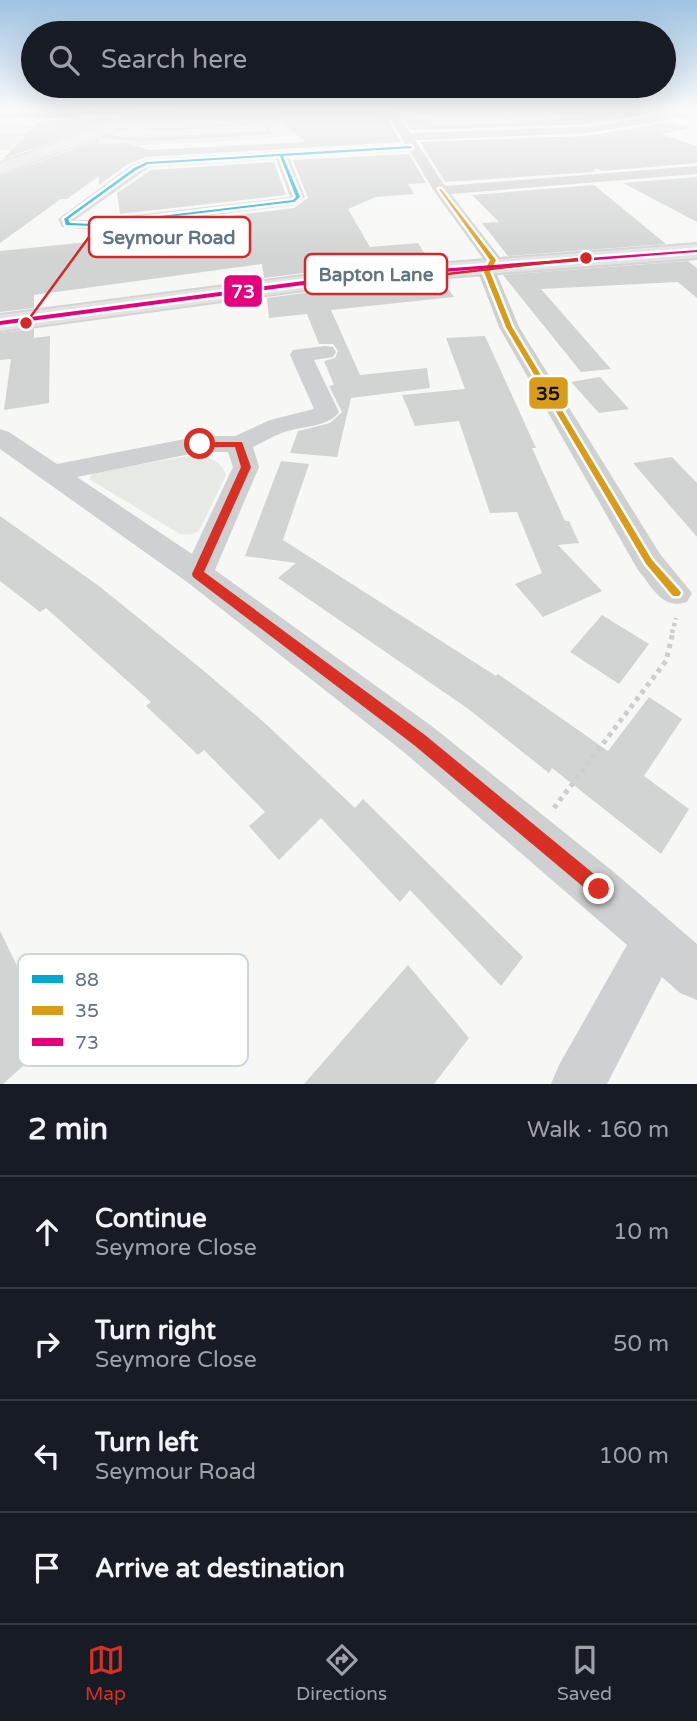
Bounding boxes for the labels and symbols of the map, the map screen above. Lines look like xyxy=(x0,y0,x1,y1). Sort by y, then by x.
callout: Seymour Road xyxy=(89,217,250,257)
text: Seymour Road xyxy=(102,227,236,250)
callout: Bapton Lane xyxy=(305,254,447,294)
text: Bapton Lane xyxy=(319,264,434,287)
line badge: 73 xyxy=(223,274,263,308)
text: 73 xyxy=(231,281,255,303)
line badge: 35 xyxy=(528,376,569,410)
text: 35 xyxy=(536,383,560,405)
route start xyxy=(184,428,215,459)
route end xyxy=(583,873,614,904)
legend xyxy=(18,954,248,1066)
text: 88 xyxy=(75,969,99,991)
text: 35 xyxy=(75,1000,99,1022)
text: 73 xyxy=(75,1032,99,1054)

